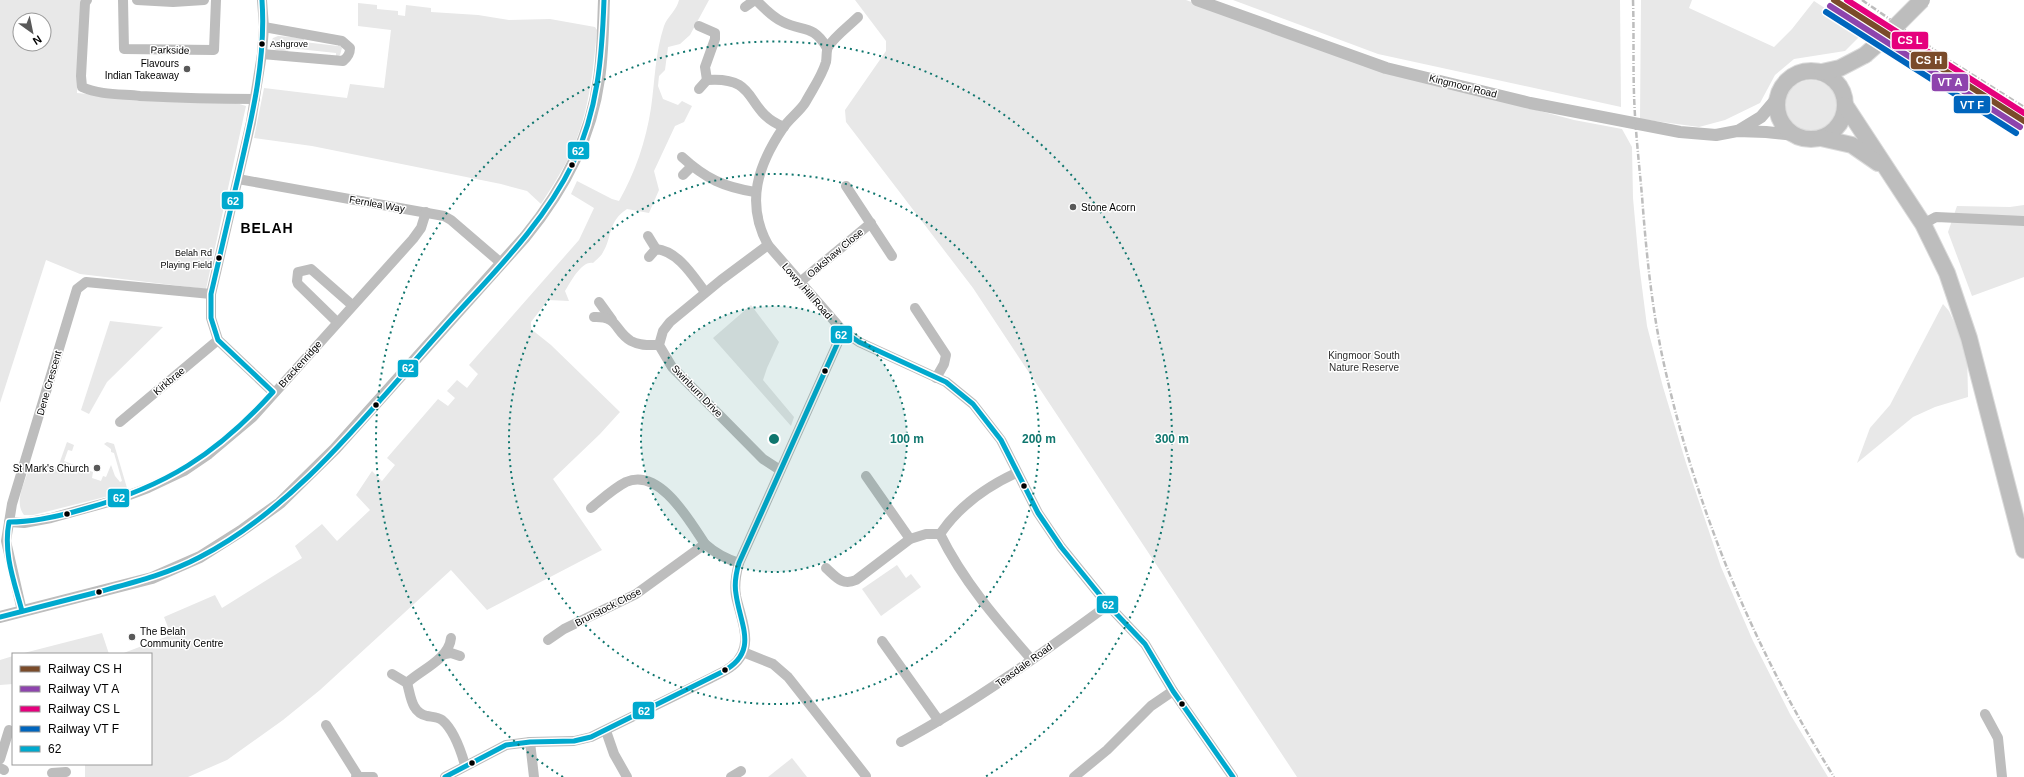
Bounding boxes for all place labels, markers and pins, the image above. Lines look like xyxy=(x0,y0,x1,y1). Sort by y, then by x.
marker: Ashgrove xyxy=(257,39,267,49)
place label: Ashgrove xyxy=(270,39,308,49)
place label: Flavours Indian Takeaway xyxy=(105,58,179,81)
marker: Flavours Indian Takeaway xyxy=(182,64,192,74)
unlabelled marker xyxy=(567,160,577,170)
marker: Stone Acorn xyxy=(1068,202,1078,212)
place label: Stone Acorn xyxy=(1081,202,1135,213)
place label: Belah Rd Playing Field xyxy=(160,248,212,270)
marker: Belah Rd Playing Field xyxy=(214,253,224,263)
unlabelled marker xyxy=(820,366,830,376)
unlabelled marker xyxy=(371,400,381,410)
centre of rings xyxy=(767,432,781,446)
place label: St Mark's Church xyxy=(13,463,89,474)
marker: St Mark's Church xyxy=(92,463,102,473)
unlabelled marker xyxy=(1019,481,1029,491)
unlabelled marker xyxy=(62,509,72,519)
unlabelled marker xyxy=(94,587,104,597)
place label: The Belah Community Centre xyxy=(140,626,224,649)
marker: The Belah Community Centre xyxy=(127,632,137,642)
unlabelled marker xyxy=(720,665,730,675)
unlabelled marker xyxy=(1177,699,1187,709)
unlabelled marker xyxy=(467,758,477,768)

